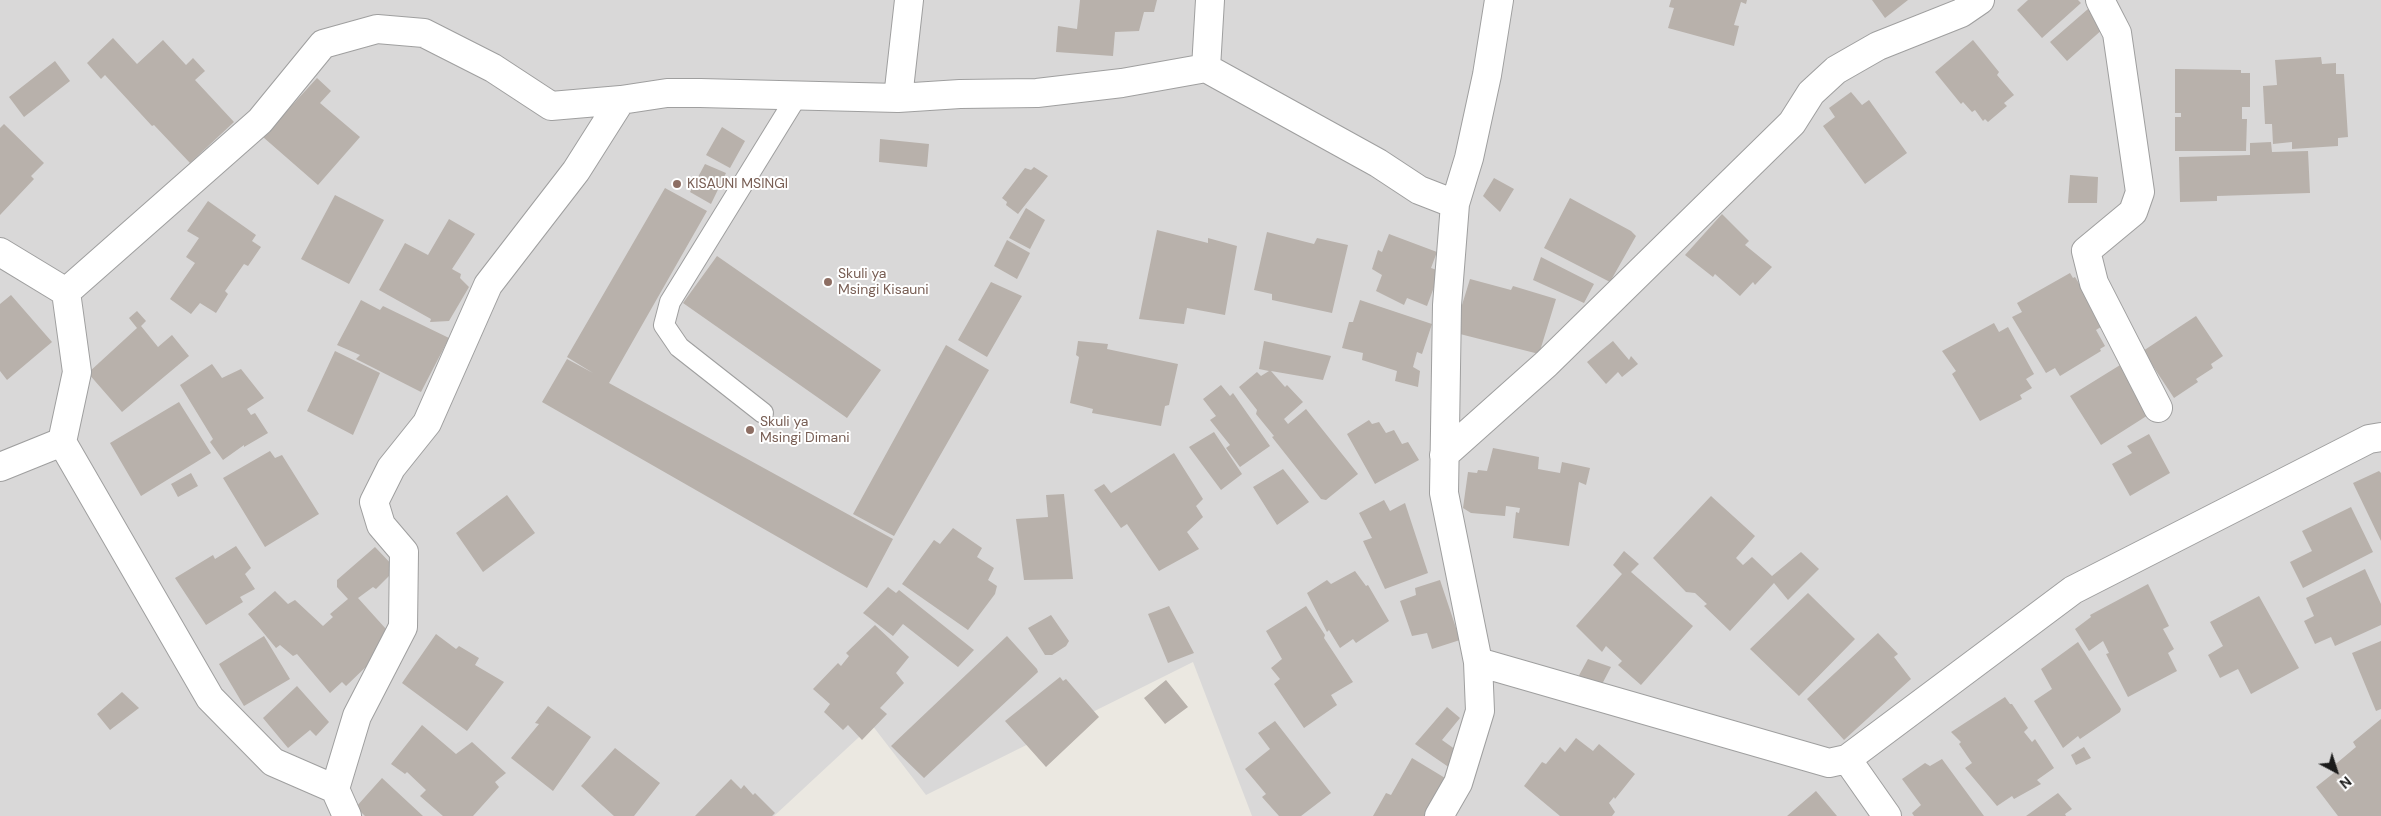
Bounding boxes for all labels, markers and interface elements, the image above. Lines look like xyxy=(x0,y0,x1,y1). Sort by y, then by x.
place label: KISAUNI MSINGI xyxy=(687,176,788,192)
marker: KISAUNI MSINGI xyxy=(671,178,683,190)
place label: Skuli ya Msingi Kisauni xyxy=(838,266,929,298)
marker: Skuli ya Msingi Kisauni xyxy=(822,276,834,288)
place label: Skuli ya Msingi Dimani xyxy=(760,414,850,447)
marker: Skuli ya Msingi Dimani xyxy=(744,424,756,436)
north arrow xyxy=(2311,746,2361,796)
text: N xyxy=(2336,772,2355,793)

